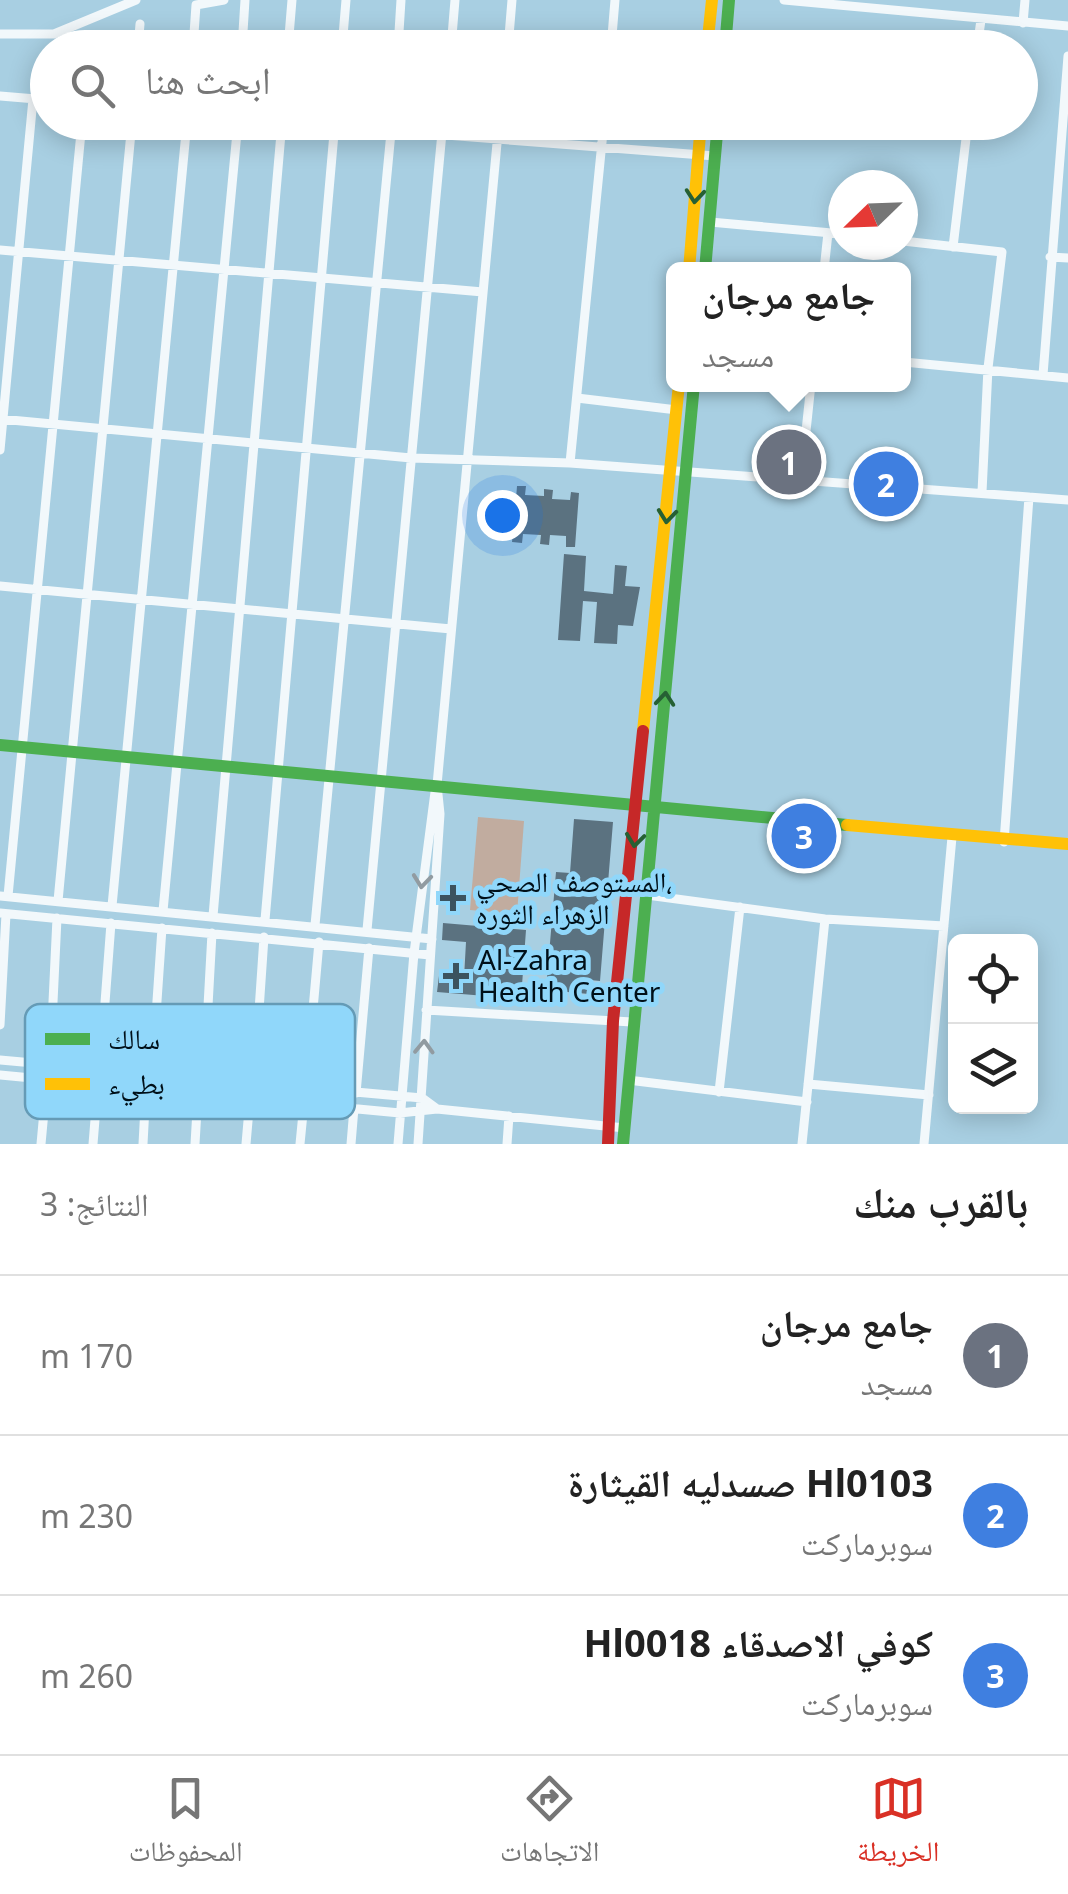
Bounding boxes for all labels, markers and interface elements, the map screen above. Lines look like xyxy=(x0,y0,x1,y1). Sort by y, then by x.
search box xyxy=(30,30,1038,140)
text: ابحث هنا xyxy=(145,53,271,105)
icon: search xyxy=(65,58,120,113)
north arrow xyxy=(828,170,918,260)
one-way arrow xyxy=(685,188,707,204)
popup xyxy=(666,262,911,392)
text: جامع مرجان xyxy=(702,268,875,320)
text: مسجد xyxy=(702,333,774,376)
pin: 1 xyxy=(756,424,822,500)
pin: 2 xyxy=(854,446,918,522)
your location xyxy=(477,490,528,541)
one-way arrow xyxy=(657,509,678,525)
one-way arrow xyxy=(653,690,675,706)
pin: 3 xyxy=(772,798,836,874)
one-way arrow xyxy=(625,831,646,848)
place label: المستوصف الصحي، الزهراء الثوره xyxy=(476,862,672,932)
one-way arrow xyxy=(412,873,433,889)
marker: المستوصف الصحي، الزهراء الثوره xyxy=(440,885,466,911)
map controls xyxy=(948,934,1038,1114)
button: locate xyxy=(948,934,1038,1024)
place label: Al-Zahra Health Center xyxy=(478,940,661,1010)
marker: Al-Zahra Health Center xyxy=(443,963,469,989)
legend xyxy=(25,1004,355,1119)
text: سالك xyxy=(108,1019,160,1057)
button: layers xyxy=(948,1024,1038,1114)
one-way arrow xyxy=(413,1038,434,1054)
text: بطيء xyxy=(108,1064,165,1107)
text: بالقرب منك xyxy=(853,1173,1028,1230)
text: النتائج: 3 xyxy=(40,1182,149,1225)
text: جامع مرجان xyxy=(760,1296,933,1348)
text: 170 m xyxy=(40,1334,133,1377)
text: 1 xyxy=(986,1334,1005,1377)
text: مسجد xyxy=(861,1361,933,1404)
text: Hl0103 صسدليه القيثارة xyxy=(568,1456,933,1508)
text: 230 m xyxy=(40,1494,133,1537)
text: 2 xyxy=(986,1494,1005,1537)
text: سوبرماركت xyxy=(801,1521,933,1564)
text: كوفي الاصدقاء Hl0018 xyxy=(584,1616,933,1668)
text: 260 m xyxy=(40,1654,133,1697)
text: 3 xyxy=(986,1654,1005,1697)
text: سوبرماركت xyxy=(801,1681,933,1724)
tab: المحفوظات xyxy=(129,1771,243,1879)
tab: الاتجاهات xyxy=(500,1771,599,1879)
tab: الخريطة xyxy=(857,1771,939,1879)

